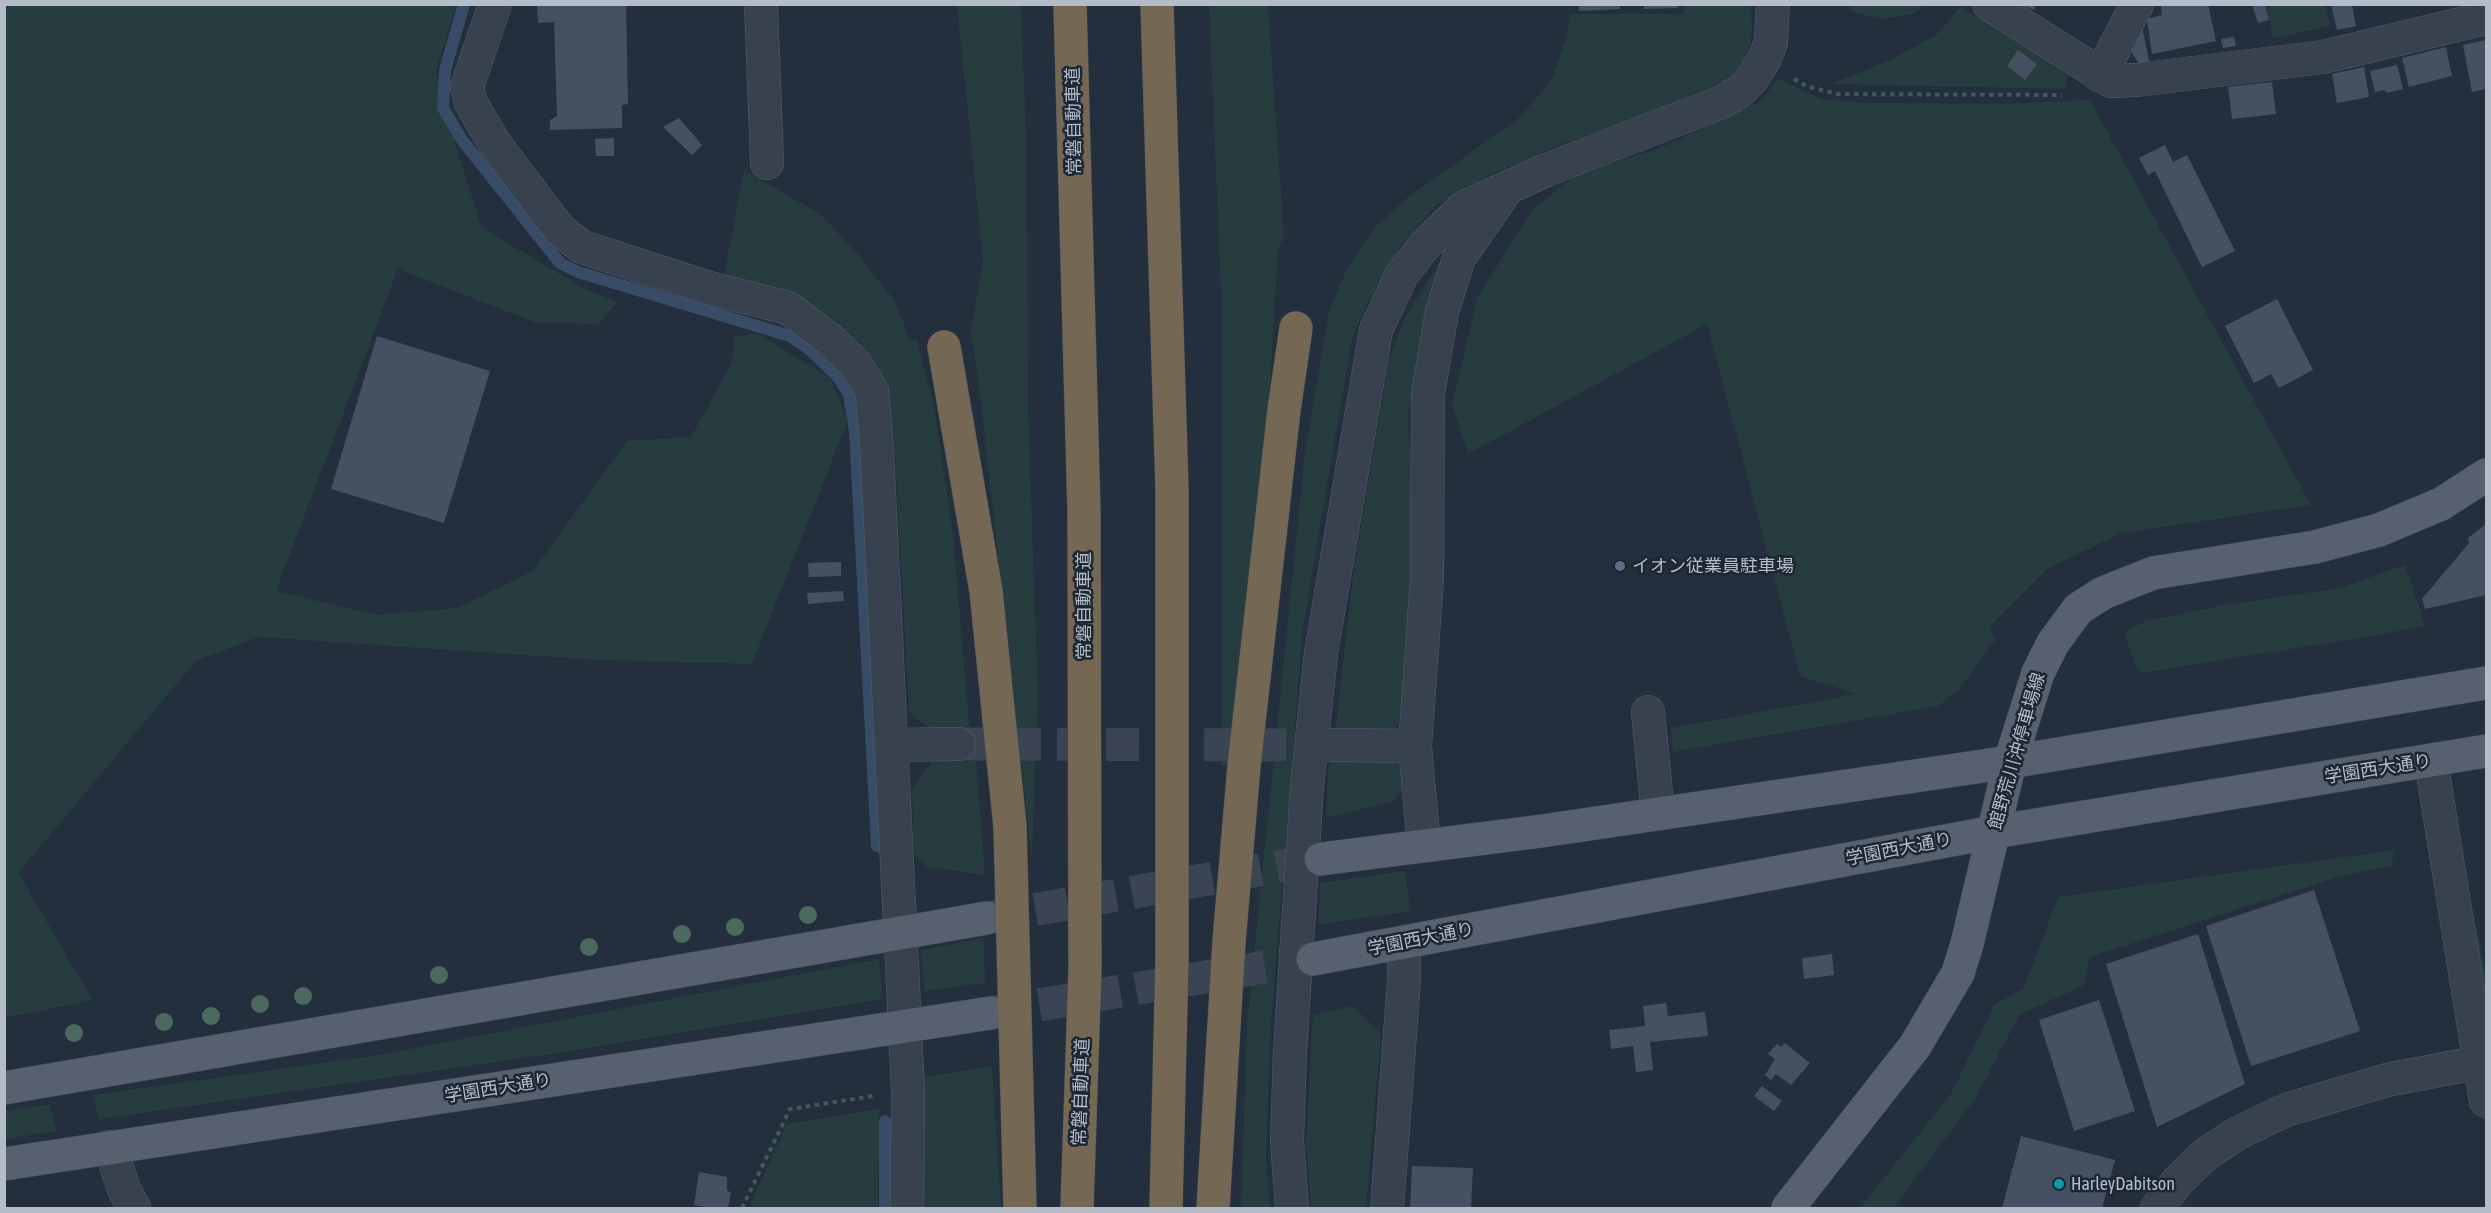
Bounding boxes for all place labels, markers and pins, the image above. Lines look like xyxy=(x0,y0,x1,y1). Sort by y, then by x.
place label: イオン従業員駐車場 xyxy=(1632,555,1794,577)
marker: イオン従業員駐車場 xyxy=(1613,559,1627,573)
place label: HarleyDabitson xyxy=(2071,1173,2175,1195)
marker: HarleyDabitson xyxy=(2052,1177,2066,1191)

